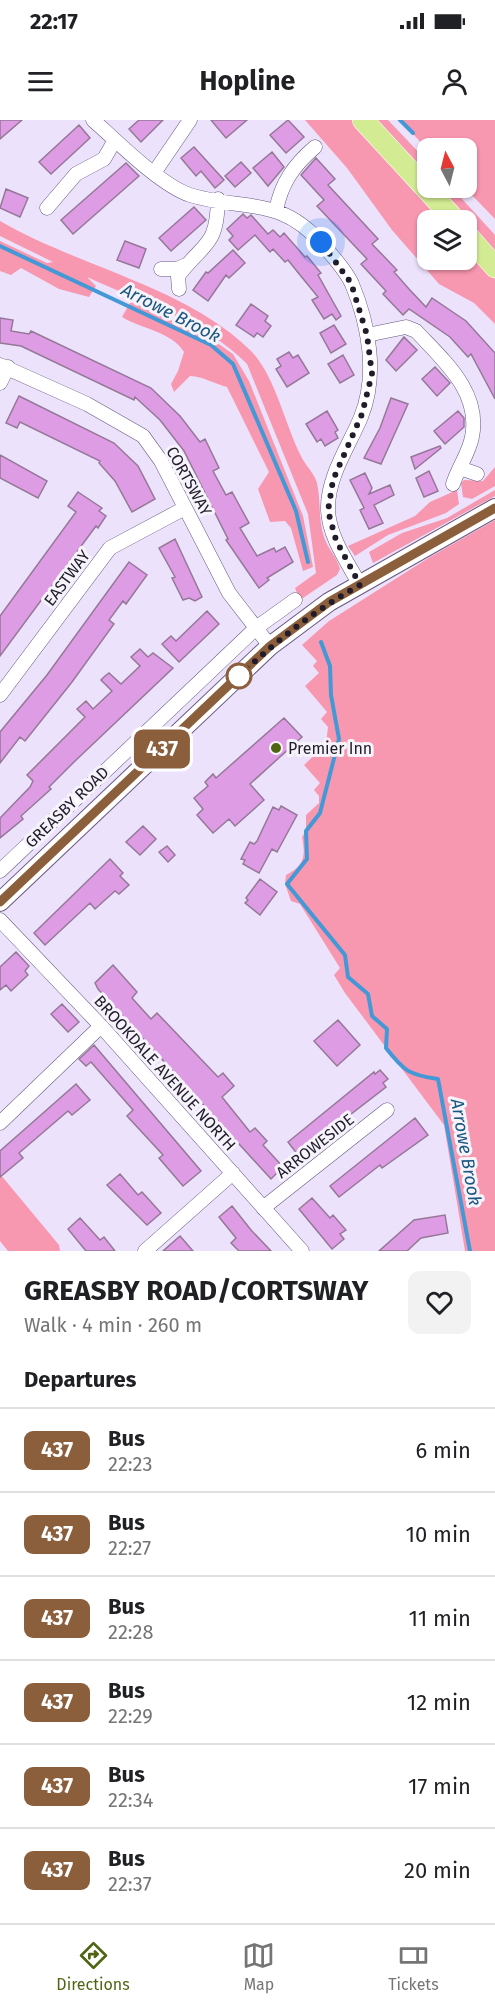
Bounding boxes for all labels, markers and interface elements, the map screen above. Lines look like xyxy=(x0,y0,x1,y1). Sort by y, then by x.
text: 22:17 xyxy=(30,8,78,35)
icon: menu xyxy=(24,65,57,98)
text: Hopline xyxy=(200,65,296,97)
icon: person xyxy=(438,65,471,98)
north arrow xyxy=(417,138,477,198)
map controls xyxy=(417,138,477,270)
button: layers xyxy=(417,210,477,270)
your location xyxy=(306,227,336,257)
water label: Arrowe Brook xyxy=(117,278,224,347)
street label: CORTSWAY xyxy=(162,443,216,519)
street label: EASTWAY xyxy=(40,546,94,610)
unlabelled marker xyxy=(226,663,252,689)
line badge: 437 xyxy=(128,730,196,768)
text: 437 xyxy=(146,736,178,762)
place label: Premier Inn xyxy=(288,739,372,758)
marker: Premier Inn xyxy=(269,741,283,755)
street label: GREASBY ROAD xyxy=(21,762,113,852)
street label: BROOKDALE AVENUE NORTH xyxy=(90,992,240,1154)
water label: Arrowe Brook xyxy=(446,1096,486,1207)
street label: ARROWESIDE xyxy=(272,1110,358,1182)
button: heart xyxy=(408,1271,471,1334)
text: GREASBY ROAD/CORTSWAY xyxy=(24,1274,368,1307)
text: Walk · 4 min · 260 m xyxy=(24,1313,202,1337)
text: Departures xyxy=(24,1366,136,1393)
text: Bus xyxy=(108,1425,145,1452)
text: 437 xyxy=(41,1437,73,1463)
text: 6 min xyxy=(415,1437,471,1464)
text: 22:23 xyxy=(108,1452,152,1476)
text: Bus xyxy=(108,1509,145,1536)
text: 437 xyxy=(41,1521,73,1547)
text: 10 min xyxy=(405,1521,471,1548)
text: 22:27 xyxy=(108,1536,151,1560)
text: Bus xyxy=(108,1593,145,1620)
text: 437 xyxy=(41,1605,73,1631)
text: 11 min xyxy=(408,1605,471,1632)
text: 22:28 xyxy=(108,1620,154,1644)
text: Bus xyxy=(108,1677,145,1704)
text: 437 xyxy=(41,1689,73,1715)
text: 12 min xyxy=(407,1689,471,1716)
text: 22:29 xyxy=(108,1704,153,1728)
text: Bus xyxy=(108,1761,145,1788)
text: 437 xyxy=(41,1773,73,1799)
text: 17 min xyxy=(408,1773,471,1800)
text: 22:34 xyxy=(108,1788,153,1812)
text: Bus xyxy=(108,1845,145,1872)
text: 437 xyxy=(41,1857,73,1883)
text: 20 min xyxy=(404,1857,471,1884)
text: 22:37 xyxy=(108,1872,152,1896)
tab: Directions xyxy=(56,1939,130,1994)
tab: Map xyxy=(242,1939,275,1994)
tab: Tickets xyxy=(388,1939,439,1994)

